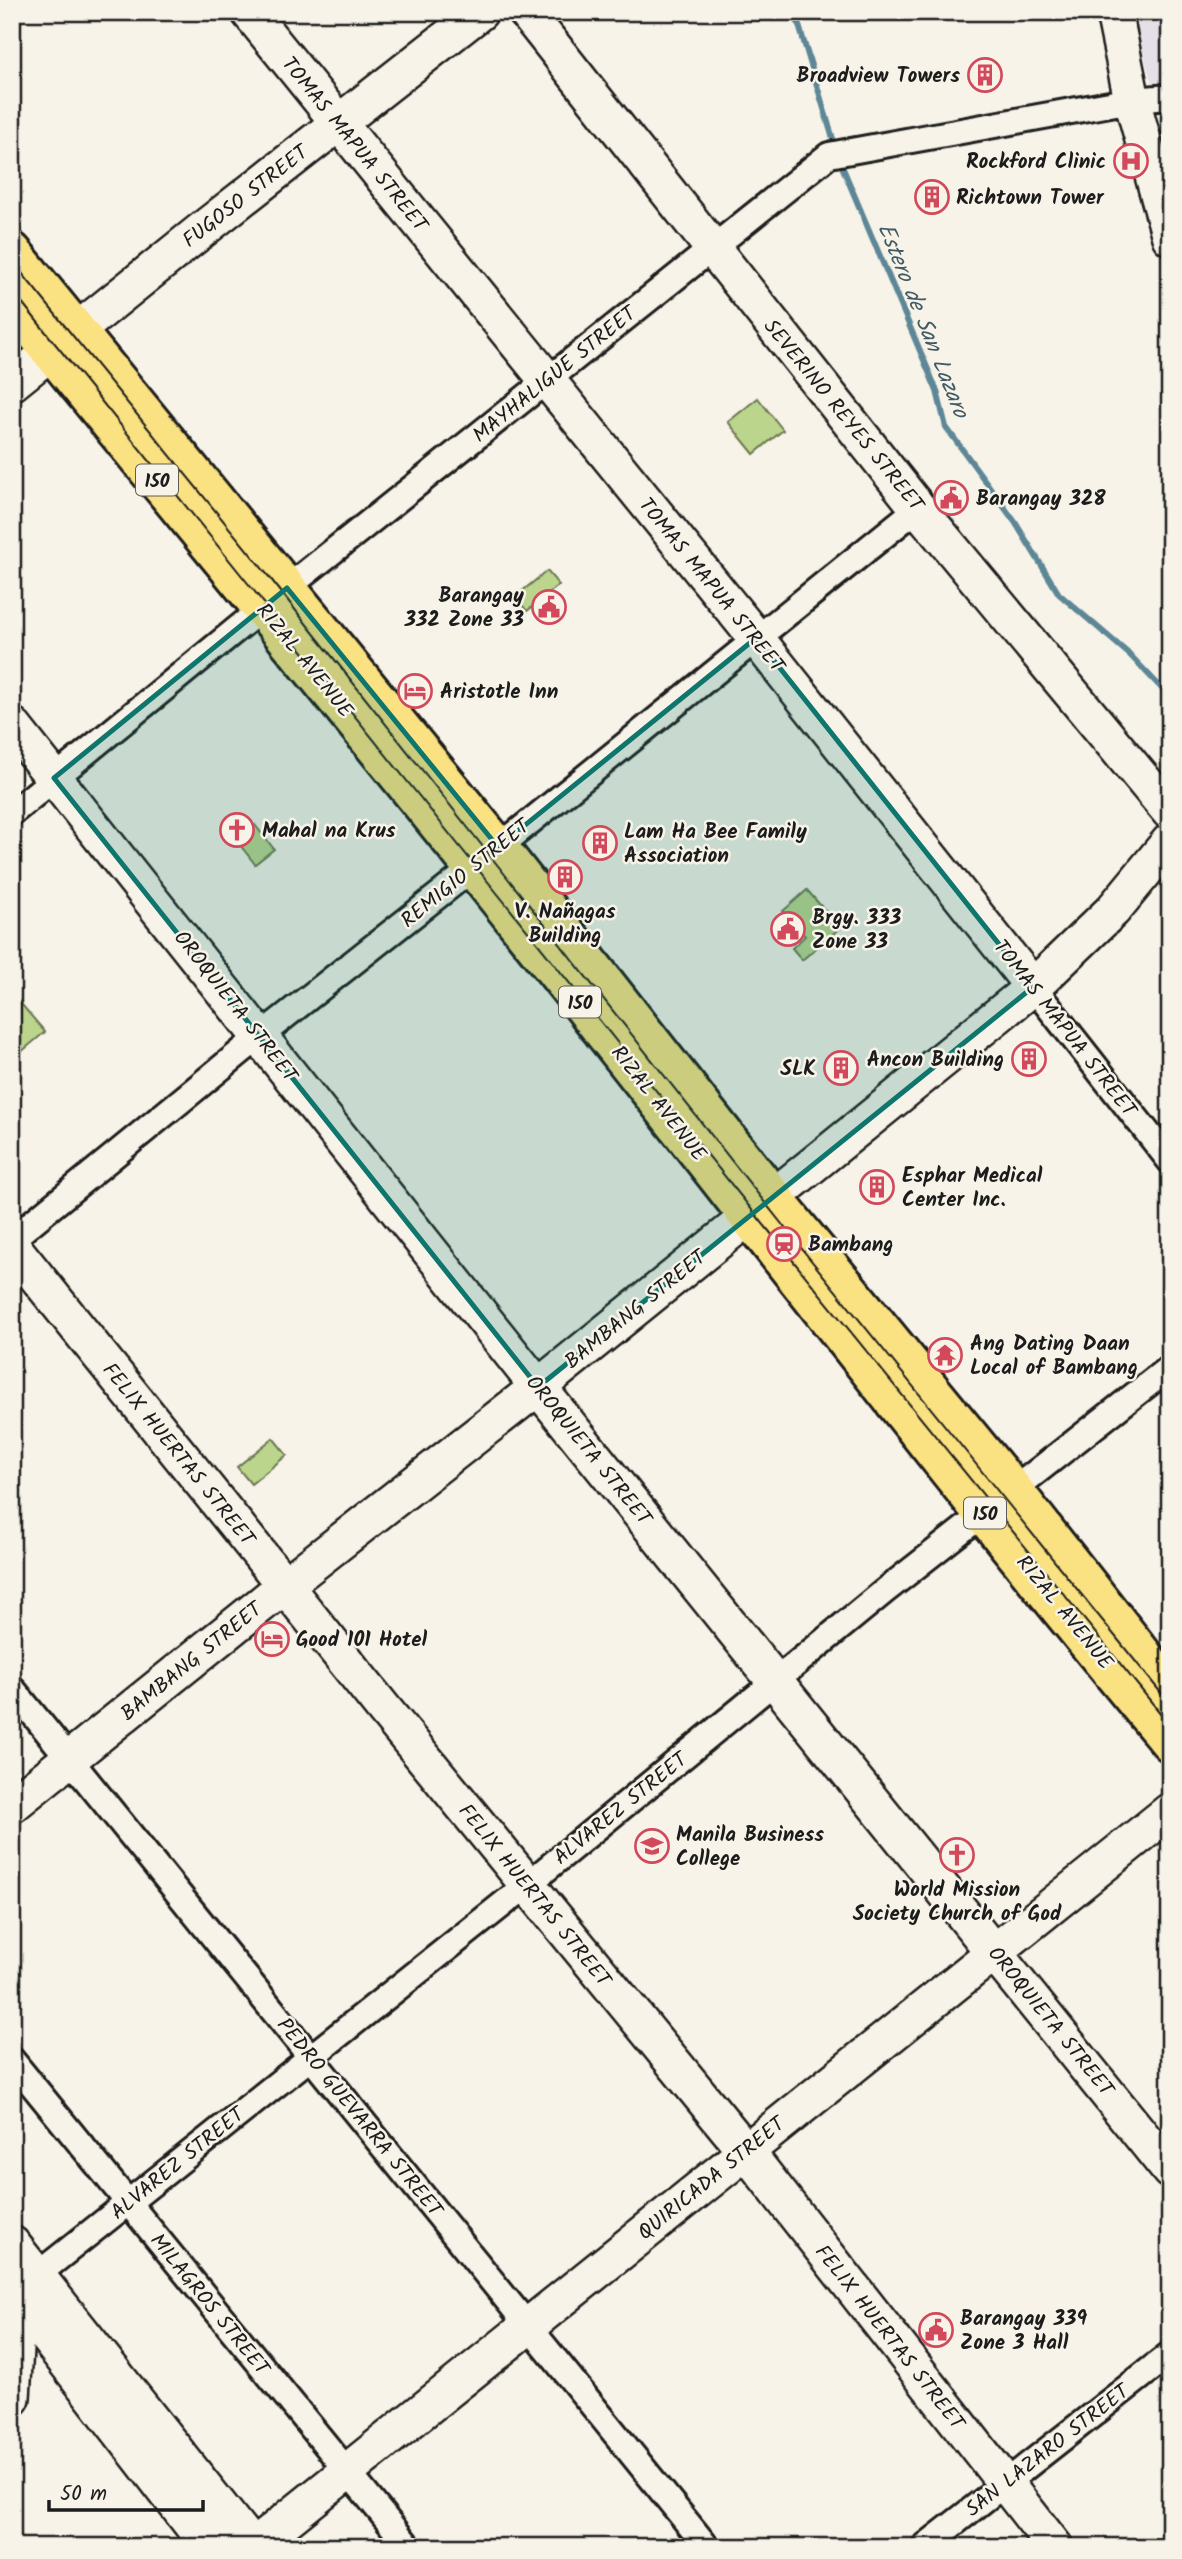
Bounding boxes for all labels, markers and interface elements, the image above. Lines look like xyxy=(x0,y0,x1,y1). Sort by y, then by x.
street label: TOMAS MAPUA STREET xyxy=(272,50,436,241)
building icon: Broadview Towers xyxy=(966,56,1004,94)
place label: Broadview Towers xyxy=(797,60,960,93)
street label: FUGOSO STREET xyxy=(176,136,317,257)
hospital icon: Rockford Clinic xyxy=(1112,142,1150,180)
place label: Rockford Clinic xyxy=(966,146,1106,179)
building icon: Richtown Tower xyxy=(913,178,951,216)
place label: Richtown Tower xyxy=(956,182,1105,215)
water label: Estero de San Lazaro xyxy=(867,218,978,425)
street label: MAYHALIGUE STREET xyxy=(466,297,645,452)
street label: SEVERINO REYES STREET xyxy=(754,312,932,521)
road number: 150 xyxy=(136,464,178,495)
public building icon: Barangay 328 xyxy=(932,479,970,517)
place label: Barangay 328 xyxy=(976,483,1106,516)
street label: TOMAS MAPUA STREET xyxy=(629,491,793,682)
place label: Barangay 332 Zone 33 xyxy=(404,580,525,637)
public building icon: Barangay 332 Zone 33 xyxy=(530,588,568,626)
street label: RIZAL AVENUE xyxy=(247,596,361,726)
hotel icon: Aristotle Inn xyxy=(396,672,434,710)
place label: Aristotle Inn xyxy=(440,676,558,709)
street label: REMIGIO STREET xyxy=(394,810,539,937)
church icon: Mahal na Krus xyxy=(218,811,256,849)
place label: Mahal na Krus xyxy=(262,815,396,848)
place label: Lam Ha Bee Family Association xyxy=(624,816,807,873)
building icon: Lam Ha Bee Family Association xyxy=(581,824,619,862)
building icon: V. Nañagas Building xyxy=(546,858,584,896)
place label: V. Nañagas Building xyxy=(514,896,616,953)
place label: Brgy. 333 Zone 33 xyxy=(812,902,902,959)
public building icon: Brgy. 333 Zone 33 xyxy=(769,910,807,948)
street label: OROQUIETA STREET xyxy=(165,924,306,1092)
street label: TOMAS MAPUA STREET xyxy=(984,933,1145,1126)
road number: 150 xyxy=(559,986,601,1018)
street label: RIZAL AVENUE xyxy=(602,1039,714,1170)
building icon: Ancon Building xyxy=(1010,1040,1048,1078)
place label: Ancon Building xyxy=(867,1044,1004,1077)
building icon: SLK xyxy=(822,1049,860,1087)
place label: SLK xyxy=(780,1053,816,1086)
place label: Esphar Medical Center Inc. xyxy=(902,1160,1043,1217)
building icon: Esphar Medical Center Inc. xyxy=(858,1168,896,1206)
station icon: Bambang xyxy=(765,1225,803,1263)
place label: Bambang xyxy=(808,1229,893,1262)
street label: BAMBANG STREET xyxy=(558,1241,716,1378)
place label: Ang Dating Daan Local of Bambang xyxy=(970,1328,1138,1385)
temple icon: Ang Dating Daan Local of Bambang xyxy=(926,1336,964,1374)
street label: FELIX HUERTAS STREET xyxy=(93,1356,263,1555)
street label: OROQUIETA STREET xyxy=(517,1368,660,1535)
road number: 150 xyxy=(964,1498,1006,1528)
street label: RIZAL AVENUE xyxy=(1007,1548,1121,1678)
street label: BAMBANG STREET xyxy=(114,1593,272,1730)
hotel icon: Good 101 Hotel xyxy=(253,1620,291,1658)
place label: Good 101 Hotel xyxy=(296,1624,428,1657)
street label: ALVAREZ STREET xyxy=(547,1743,697,1874)
street label: FELIX HUERTAS STREET xyxy=(449,1797,619,1996)
place label: Manila Business College xyxy=(676,1819,824,1876)
school or university icon: Manila Business College xyxy=(633,1827,671,1865)
church icon: World Mission Society Church of God xyxy=(938,1836,976,1874)
place label: World Mission Society Church of God xyxy=(853,1874,1062,1931)
street label: OROQUIETA STREET xyxy=(979,1939,1122,2106)
street label: PEDRO GUEVARRA STREET xyxy=(268,2011,451,2226)
street label: ALVAREZ STREET xyxy=(104,2098,254,2229)
street label: QUIRICADA STREET xyxy=(631,2108,794,2249)
street label: MILAGROS STREET xyxy=(141,2226,278,2385)
street label: FELIX HUERTAS STREET xyxy=(806,2238,973,2439)
place label: Barangay 339 Zone 3 Hall xyxy=(960,2303,1088,2360)
public building icon: Barangay 339 Zone 3 Hall xyxy=(917,2311,955,2349)
street label: SAN LAZARO STREET xyxy=(959,2375,1139,2526)
scale bar xyxy=(49,2468,203,2512)
text: 50 m xyxy=(60,2478,107,2511)

